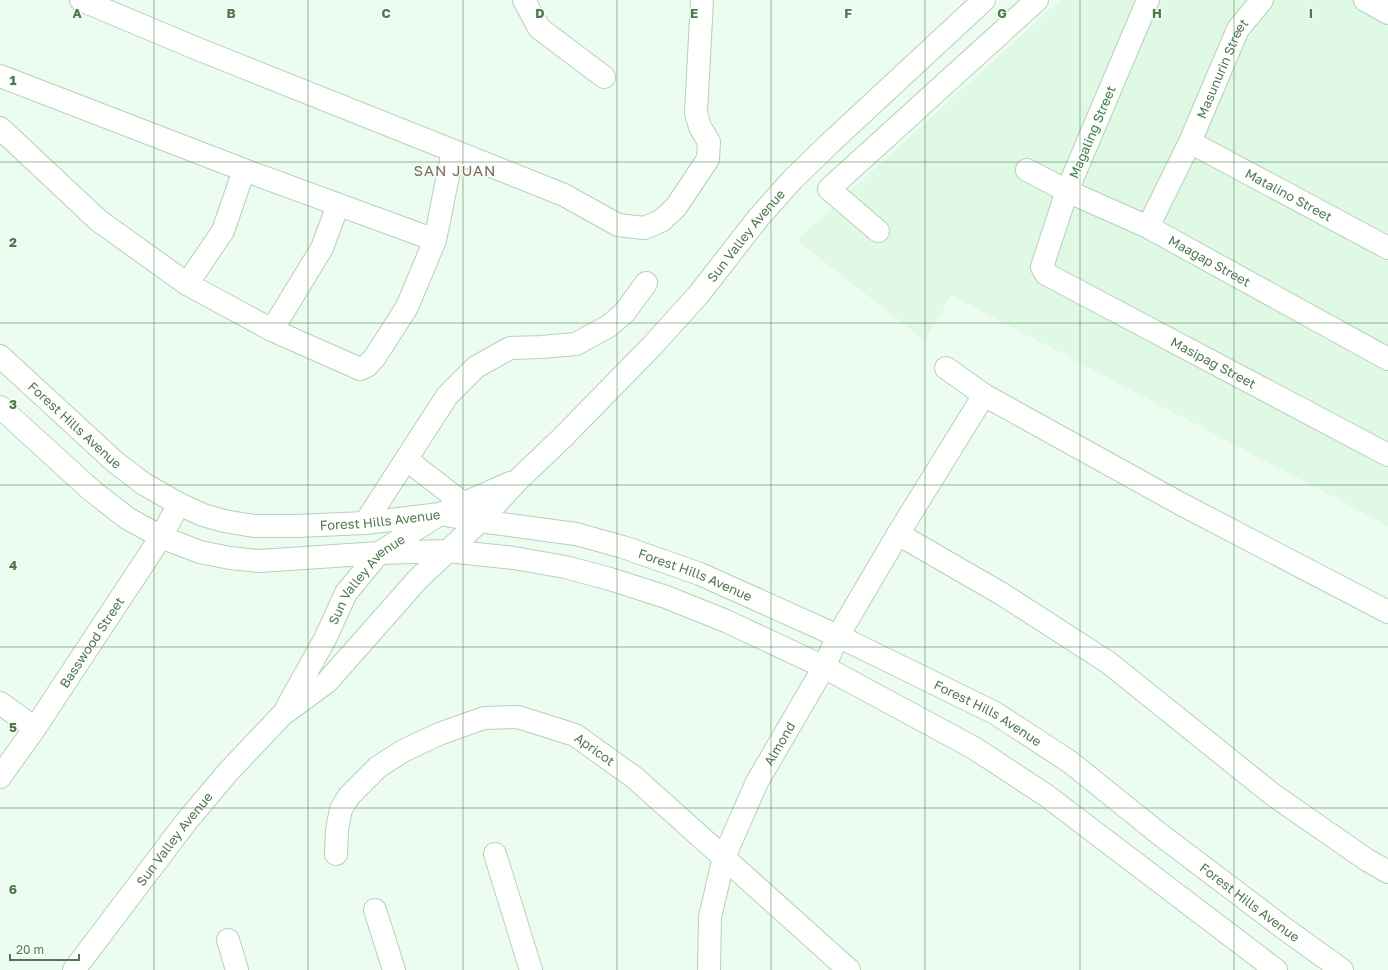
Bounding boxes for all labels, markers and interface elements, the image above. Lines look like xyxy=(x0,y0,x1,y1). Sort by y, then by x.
text: A xyxy=(72,5,82,21)
text: B xyxy=(226,5,236,21)
text: C xyxy=(381,5,391,21)
text: D xyxy=(535,5,545,21)
text: E xyxy=(690,5,698,21)
text: F xyxy=(844,5,852,21)
text: G xyxy=(997,5,1007,21)
text: H xyxy=(1152,5,1162,21)
text: I xyxy=(1309,5,1313,21)
street label: Masunurin Street xyxy=(1193,15,1251,121)
text: 1 xyxy=(10,72,17,88)
street label: Magaling Street xyxy=(1065,83,1119,181)
district label: SAN JUAN xyxy=(414,161,496,179)
street label: Matalino Street xyxy=(1243,165,1335,225)
street label: Sun Valley Avenue xyxy=(703,186,788,285)
street label: Maagap Street xyxy=(1166,232,1253,290)
text: 2 xyxy=(9,234,17,250)
street label: Masipag Street xyxy=(1168,334,1259,392)
street label: Forest Hills Avenue xyxy=(25,378,125,472)
text: 3 xyxy=(9,396,17,412)
street label: Forest Hills Avenue xyxy=(319,506,441,533)
street label: Sun Valley Avenue xyxy=(325,531,408,627)
street label: Forest Hills Avenue xyxy=(636,545,755,604)
text: 4 xyxy=(9,557,17,573)
street label: Basswood Street xyxy=(56,594,127,691)
street label: Forest Hills Avenue xyxy=(931,676,1045,749)
text: 5 xyxy=(9,719,17,735)
street label: Almond xyxy=(760,719,798,768)
street label: Apricot xyxy=(572,729,618,769)
street label: Sun Valley Avenue xyxy=(133,789,216,889)
street label: Forest Hills Avenue xyxy=(1197,859,1303,945)
text: 6 xyxy=(9,881,17,897)
scale bar xyxy=(10,936,79,962)
text: 20 m xyxy=(16,942,44,957)

